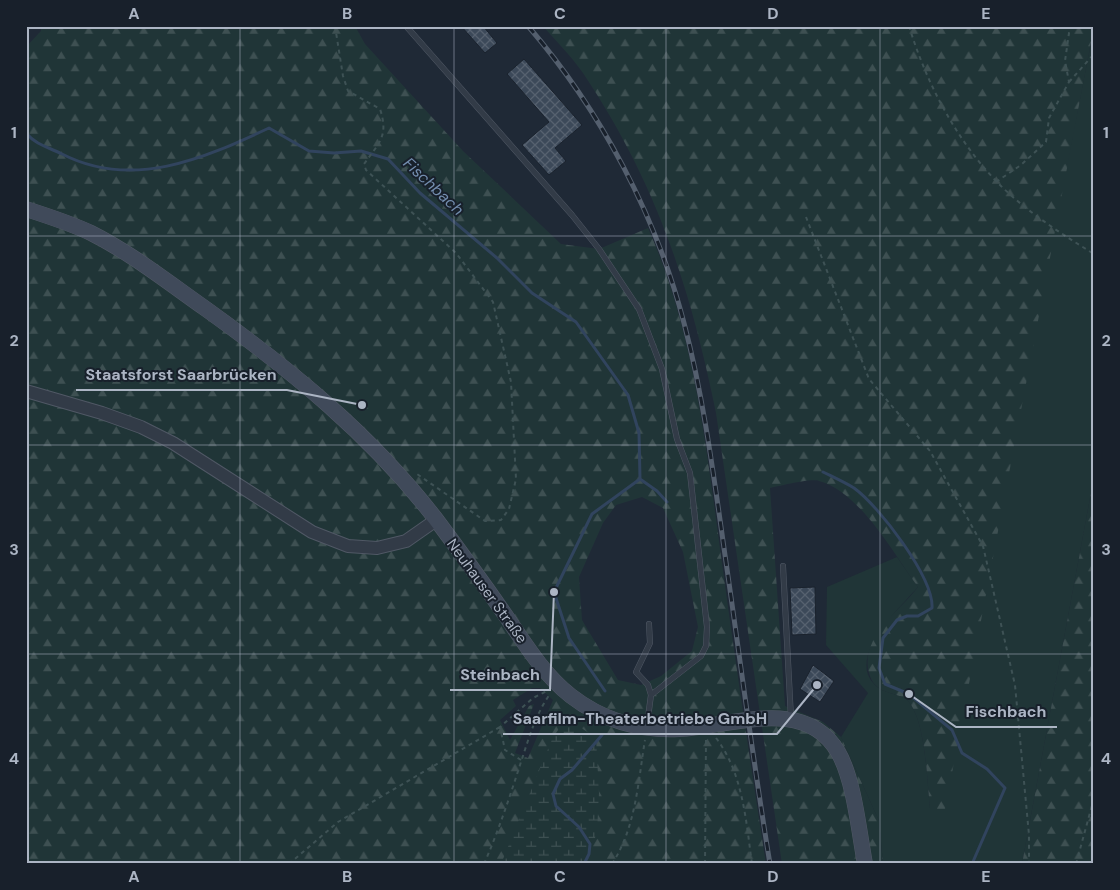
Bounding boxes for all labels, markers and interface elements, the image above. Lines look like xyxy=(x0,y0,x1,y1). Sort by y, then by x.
text: A xyxy=(128,3,140,24)
text: B xyxy=(342,3,352,24)
text: C xyxy=(554,3,566,24)
text: D xyxy=(767,3,779,24)
text: E xyxy=(981,3,991,24)
text: 1 xyxy=(11,122,17,143)
text: 1 xyxy=(1103,122,1109,143)
water label: Fischbach xyxy=(399,153,468,220)
text: 2 xyxy=(9,330,19,351)
text: 2 xyxy=(1101,330,1111,351)
callout: Staatsforst Saarbrücken xyxy=(76,359,287,390)
text: Staatsforst Saarbrücken xyxy=(85,364,277,385)
street label: Neuhauser Straße xyxy=(442,535,532,647)
text: 3 xyxy=(9,539,19,560)
text: 3 xyxy=(1101,539,1111,560)
callout: Steinbach xyxy=(450,659,550,690)
text: Steinbach xyxy=(460,664,540,685)
callout: Fischbach xyxy=(956,696,1057,727)
text: Fischbach xyxy=(966,701,1046,722)
callout: Saarfilm-Theaterbetriebe GmbH xyxy=(503,703,777,734)
text: Saarfilm-Theaterbetriebe GmbH xyxy=(513,708,767,729)
text: 4 xyxy=(9,748,19,769)
text: 4 xyxy=(1101,748,1111,769)
text: A xyxy=(128,866,140,887)
text: B xyxy=(342,866,352,887)
text: C xyxy=(554,866,566,887)
text: D xyxy=(767,866,779,887)
text: E xyxy=(981,866,991,887)

